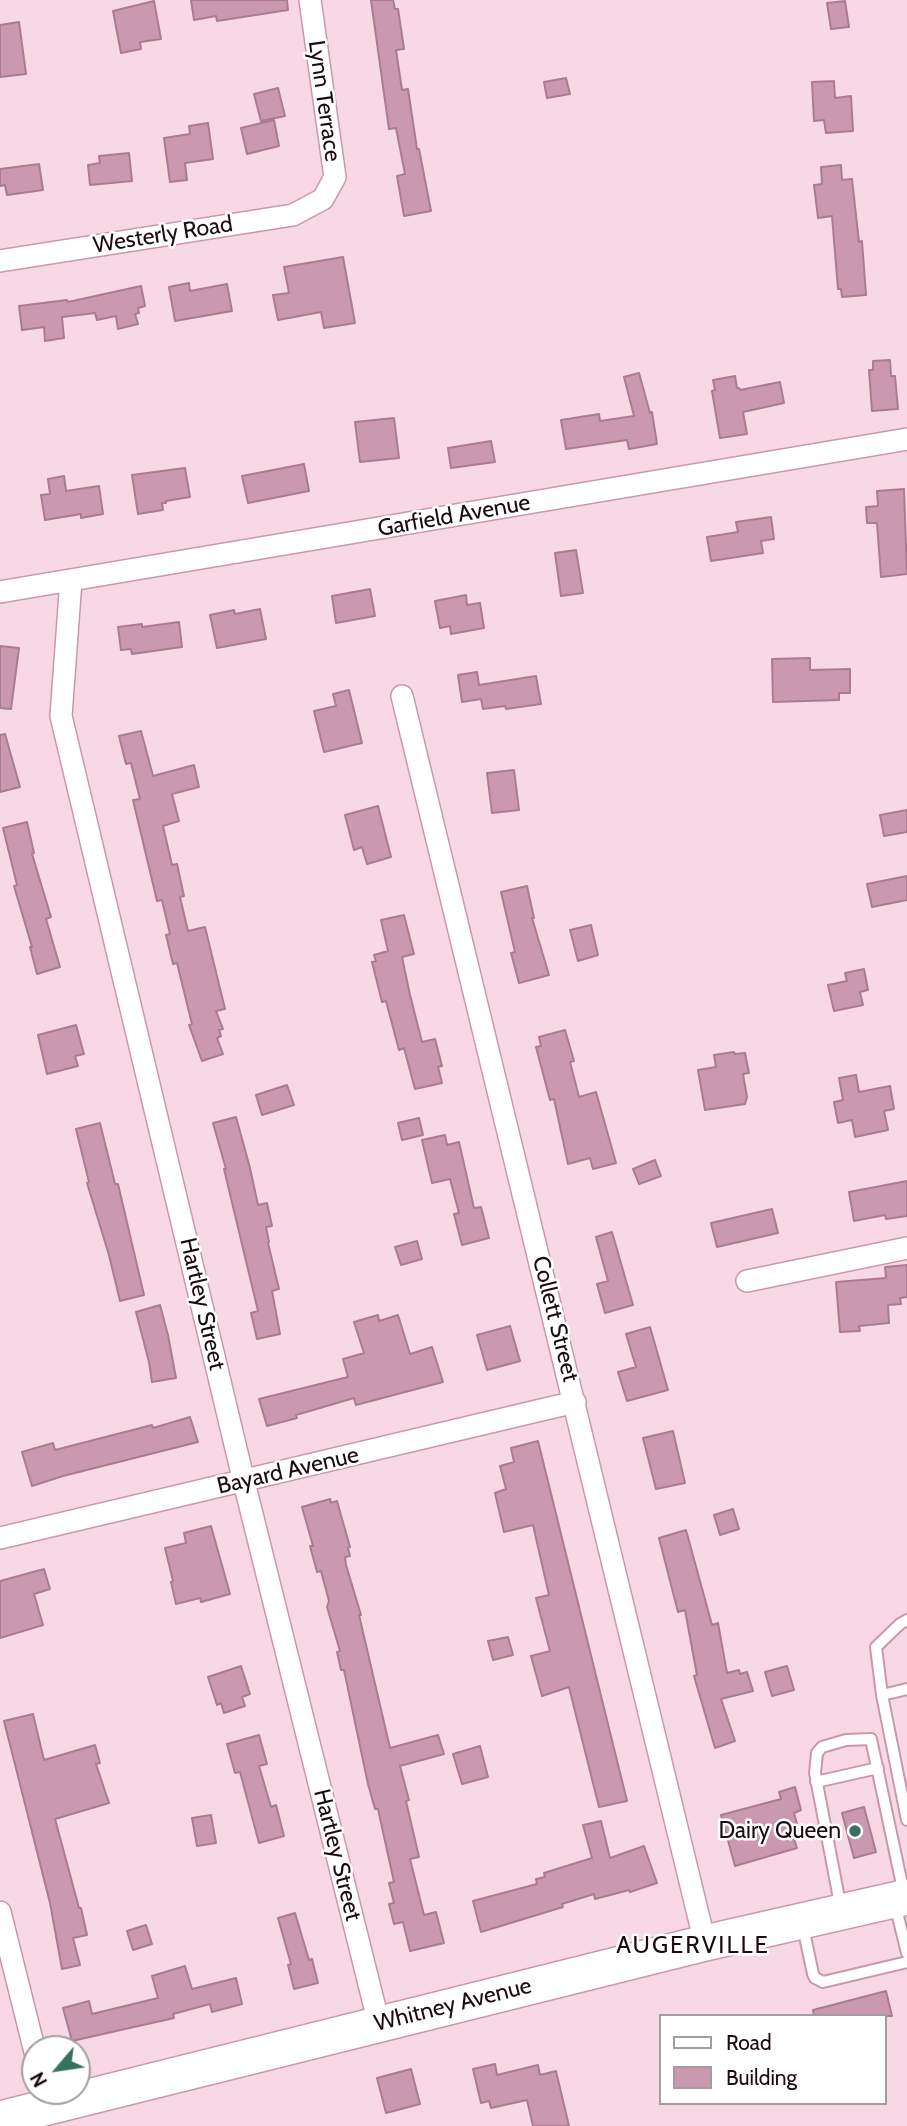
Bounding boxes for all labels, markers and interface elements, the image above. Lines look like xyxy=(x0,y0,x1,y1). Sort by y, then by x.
street label: Lynn Terrace xyxy=(302,39,346,163)
street label: Westerly Road xyxy=(91,210,235,260)
street label: Garfield Avenue xyxy=(376,489,532,543)
street label: Hartley Street xyxy=(173,1235,231,1373)
street label: Collett Street xyxy=(526,1253,584,1385)
street label: Bayard Avenue xyxy=(214,1441,362,1501)
street label: Hartley Street xyxy=(307,1786,367,1924)
place label: Dairy Queen xyxy=(718,1817,841,1845)
marker: Dairy Queen xyxy=(847,1823,863,1839)
district label: AUGERVILLE xyxy=(617,1932,769,1960)
street label: Whitney Avenue xyxy=(372,1972,534,2038)
legend xyxy=(659,2014,886,2105)
text: Road xyxy=(726,2030,772,2055)
north arrow xyxy=(21,2035,91,2105)
text: Building xyxy=(726,2065,797,2090)
text: N xyxy=(26,2068,52,2091)

